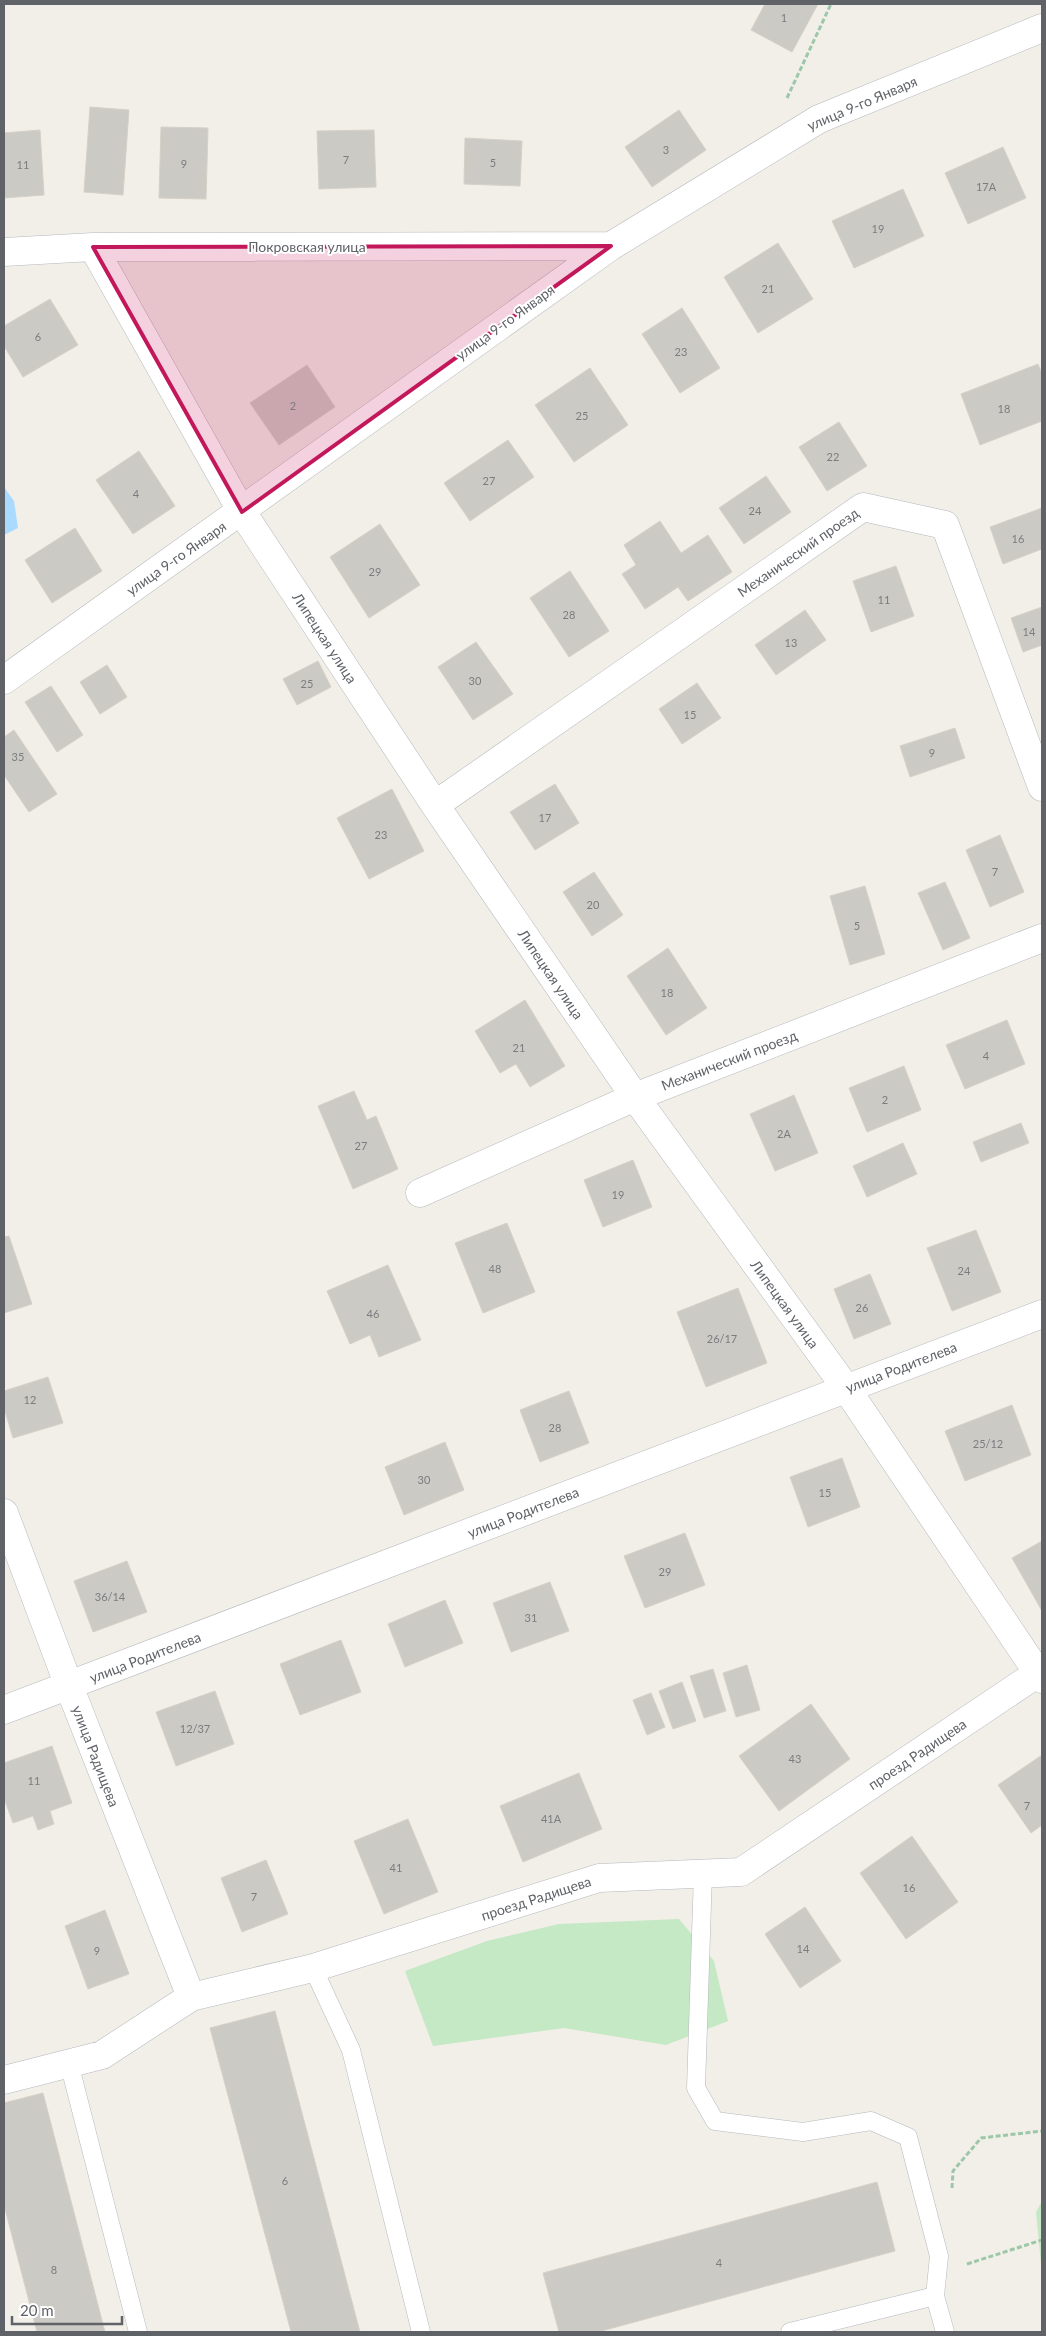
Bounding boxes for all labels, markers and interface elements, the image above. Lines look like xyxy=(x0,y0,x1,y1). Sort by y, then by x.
house number: 1 xyxy=(781,11,787,24)
street label: улица 9-го Января xyxy=(804,72,920,134)
house number: 3 xyxy=(663,143,669,156)
house number: 7 xyxy=(343,153,349,166)
house number: 5 xyxy=(490,156,496,169)
house number: 9 xyxy=(181,157,187,170)
house number: 11 xyxy=(17,158,29,171)
house number: 17А xyxy=(976,180,997,193)
house number: 19 xyxy=(872,222,884,235)
street label: Покровская улица xyxy=(248,238,366,255)
street label: улица 9-го Января xyxy=(452,281,558,363)
house number: 21 xyxy=(762,282,774,295)
house number: 6 xyxy=(35,330,41,343)
house number: 23 xyxy=(675,345,687,358)
house number: 2 xyxy=(290,399,296,412)
house number: 18 xyxy=(998,402,1010,415)
house number: 25 xyxy=(576,409,588,422)
house number: 22 xyxy=(827,450,839,463)
house number: 27 xyxy=(483,474,495,487)
house number: 4 xyxy=(133,487,140,500)
street label: Механический проезд xyxy=(734,504,862,600)
house number: 24 xyxy=(749,504,762,517)
street label: улица 9-го Января xyxy=(123,517,229,599)
house number: 16 xyxy=(1012,532,1024,545)
house number: 29 xyxy=(369,565,381,578)
street label: Липецкая улица xyxy=(289,589,361,687)
house number: 11 xyxy=(878,593,890,606)
house number: 28 xyxy=(563,608,575,621)
house number: 14 xyxy=(1023,625,1036,638)
house number: 13 xyxy=(785,636,797,649)
house number: 30 xyxy=(469,674,482,687)
house number: 25 xyxy=(301,677,313,690)
house number: 15 xyxy=(684,708,696,721)
house number: 9 xyxy=(929,746,935,759)
house number: 35 xyxy=(12,750,24,763)
house number: 17 xyxy=(539,811,551,824)
house number: 23 xyxy=(375,828,387,841)
house number: 7 xyxy=(992,865,998,878)
house number: 20 xyxy=(587,898,600,911)
house number: 5 xyxy=(854,919,860,932)
street label: Липецкая улица xyxy=(514,925,587,1022)
house number: 18 xyxy=(661,986,673,999)
street label: Механический проезд xyxy=(659,1026,800,1094)
house number: 21 xyxy=(513,1041,525,1054)
house number: 4 xyxy=(983,1049,990,1062)
house number: 2 xyxy=(882,1093,888,1106)
house number: 2А xyxy=(777,1127,791,1140)
house number: 27 xyxy=(355,1139,367,1152)
house number: 19 xyxy=(612,1188,624,1201)
street label: Липецкая улица xyxy=(747,1256,823,1351)
house number: 48 xyxy=(489,1262,501,1275)
house number: 24 xyxy=(958,1264,971,1277)
house number: 26 xyxy=(856,1301,868,1314)
house number: 46 xyxy=(367,1307,379,1320)
house number: 26/17 xyxy=(707,1332,737,1345)
street label: улица Родителева xyxy=(843,1338,959,1396)
house number: 12 xyxy=(24,1393,36,1406)
house number: 28 xyxy=(549,1421,561,1434)
house number: 25/12 xyxy=(973,1437,1003,1450)
house number: 30 xyxy=(418,1473,431,1486)
street label: улица Родителева xyxy=(465,1483,581,1541)
house number: 15 xyxy=(819,1486,831,1499)
house number: 29 xyxy=(659,1565,671,1578)
house number: 36/14 xyxy=(95,1590,126,1603)
house number: 31 xyxy=(525,1611,537,1624)
street label: улица Родителева xyxy=(87,1628,203,1686)
street label: улица Радищева xyxy=(69,1703,123,1809)
street label: проезд Радищева xyxy=(865,1715,969,1793)
house number: 12/37 xyxy=(180,1722,210,1735)
house number: 43 xyxy=(789,1752,801,1765)
house number: 11 xyxy=(28,1774,40,1787)
house number: 7 xyxy=(1024,1799,1030,1812)
house number: 41А xyxy=(541,1812,562,1825)
house number: 41 xyxy=(390,1861,402,1874)
street label: проезд Радищева xyxy=(479,1872,593,1924)
house number: 16 xyxy=(903,1881,915,1894)
house number: 7 xyxy=(251,1890,257,1903)
house number: 14 xyxy=(797,1942,810,1955)
house number: 9 xyxy=(94,1944,100,1957)
house number: 6 xyxy=(282,2174,288,2187)
house number: 4 xyxy=(716,2256,723,2269)
house number: 8 xyxy=(51,2263,57,2276)
scale bar xyxy=(12,2294,122,2326)
text: 20 m xyxy=(20,2301,54,2319)

